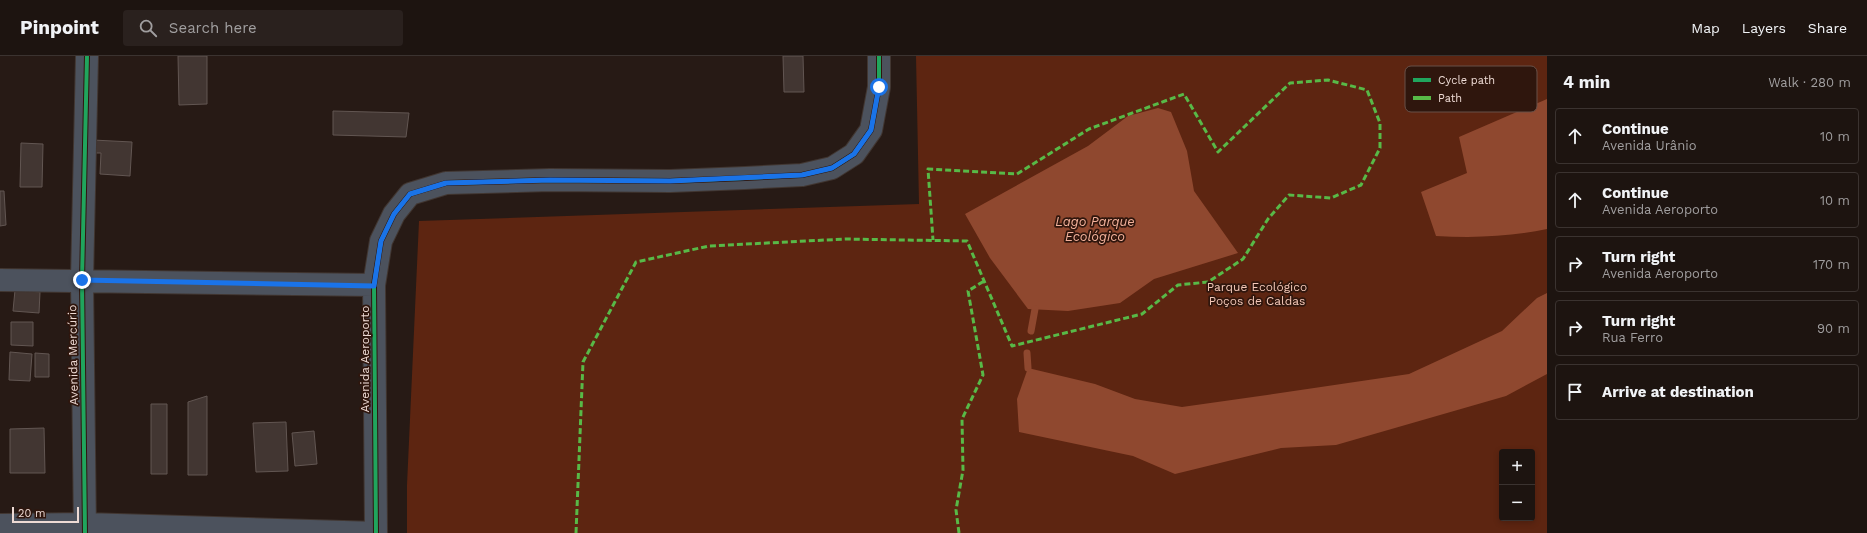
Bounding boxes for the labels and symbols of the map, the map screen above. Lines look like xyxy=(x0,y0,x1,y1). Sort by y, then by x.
legend xyxy=(1405,66,1537,112)
text: Cycle path xyxy=(1438,74,1495,87)
route start xyxy=(870,78,888,96)
text: Path xyxy=(1438,92,1462,105)
water label: Lago Parque Ecológico xyxy=(1055,214,1135,244)
route end xyxy=(73,271,91,289)
park label: Parque Ecológico Poços de Caldas xyxy=(1207,280,1307,308)
street label: Avenida Mercúrio xyxy=(65,305,81,405)
street label: Avenida Aeroporto xyxy=(358,305,372,413)
scale bar xyxy=(12,505,79,524)

